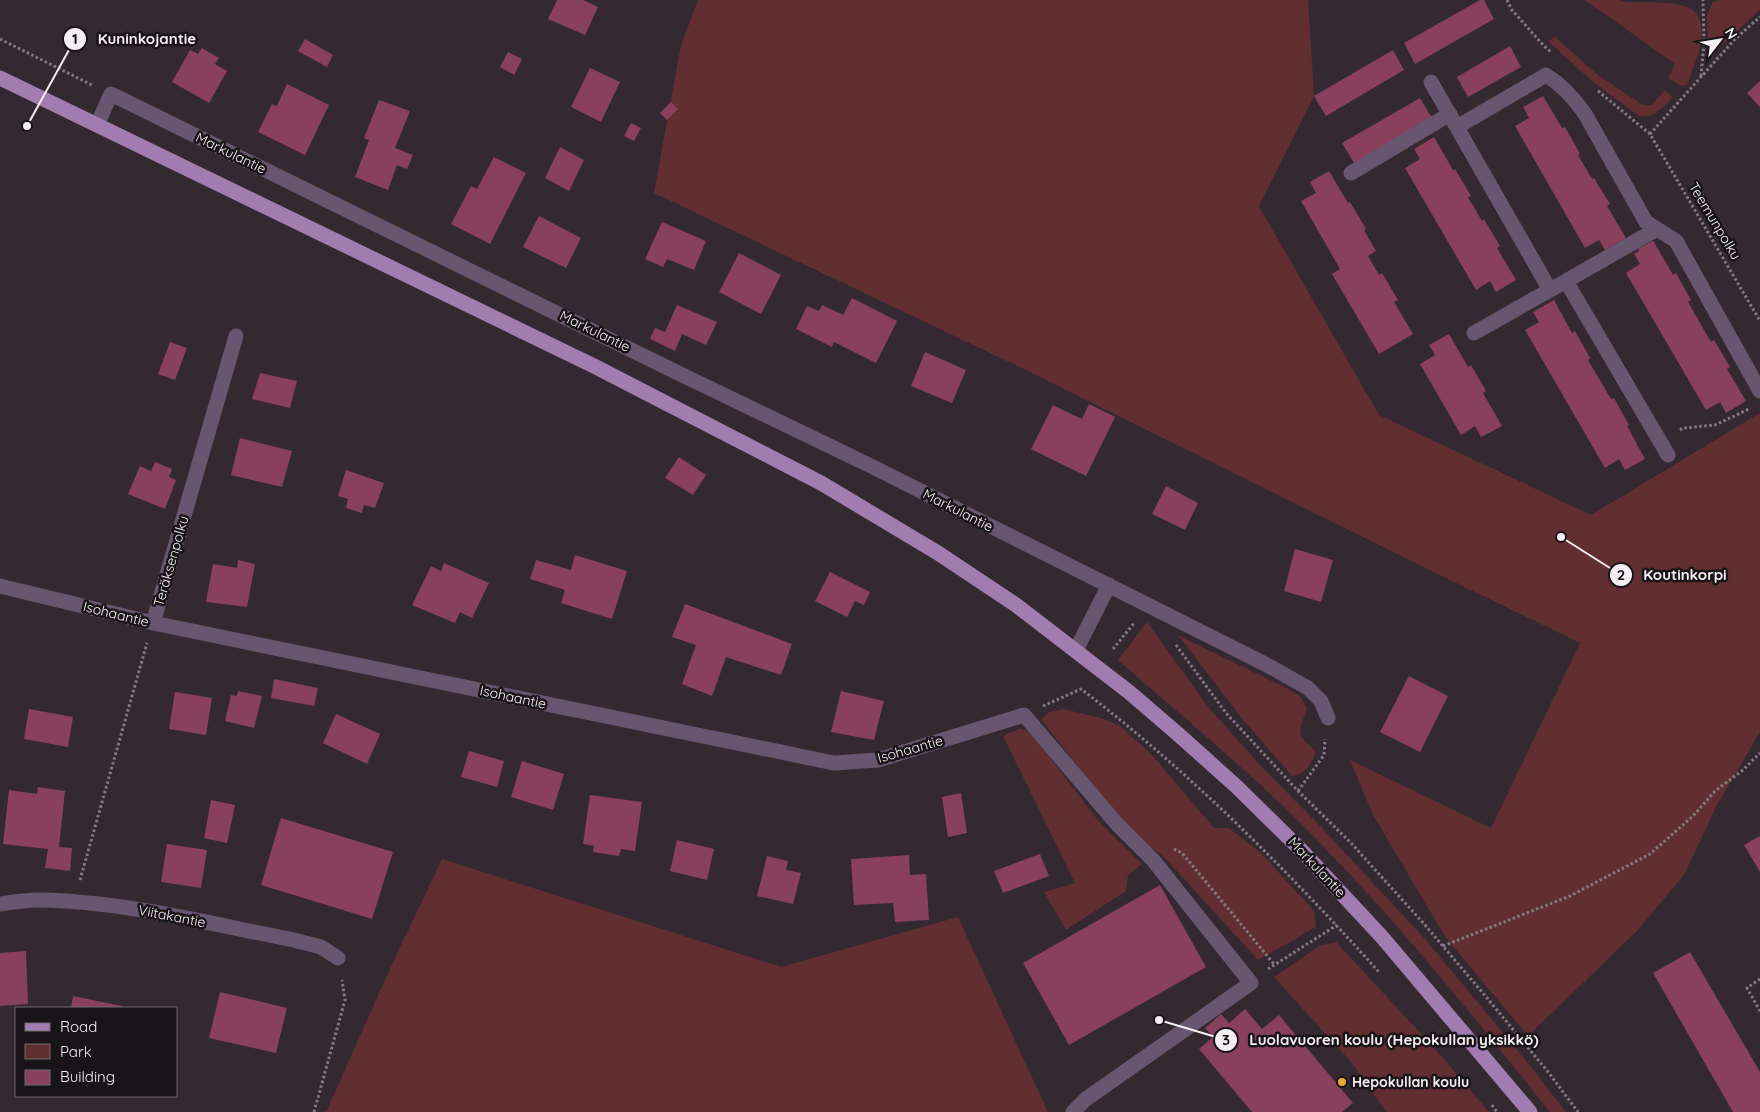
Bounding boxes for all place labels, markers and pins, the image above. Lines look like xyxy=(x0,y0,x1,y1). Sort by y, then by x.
callout: Kuninkojantie xyxy=(63,24,206,54)
callout: Koutinkorpi xyxy=(1608,560,1736,590)
callout: Luolavuoren koulu (Hepokullan yksikkö) xyxy=(1214,1025,1548,1055)
place label: Hepokullan koulu xyxy=(1352,1073,1469,1091)
marker: Hepokullan koulu xyxy=(1336,1076,1348,1088)

